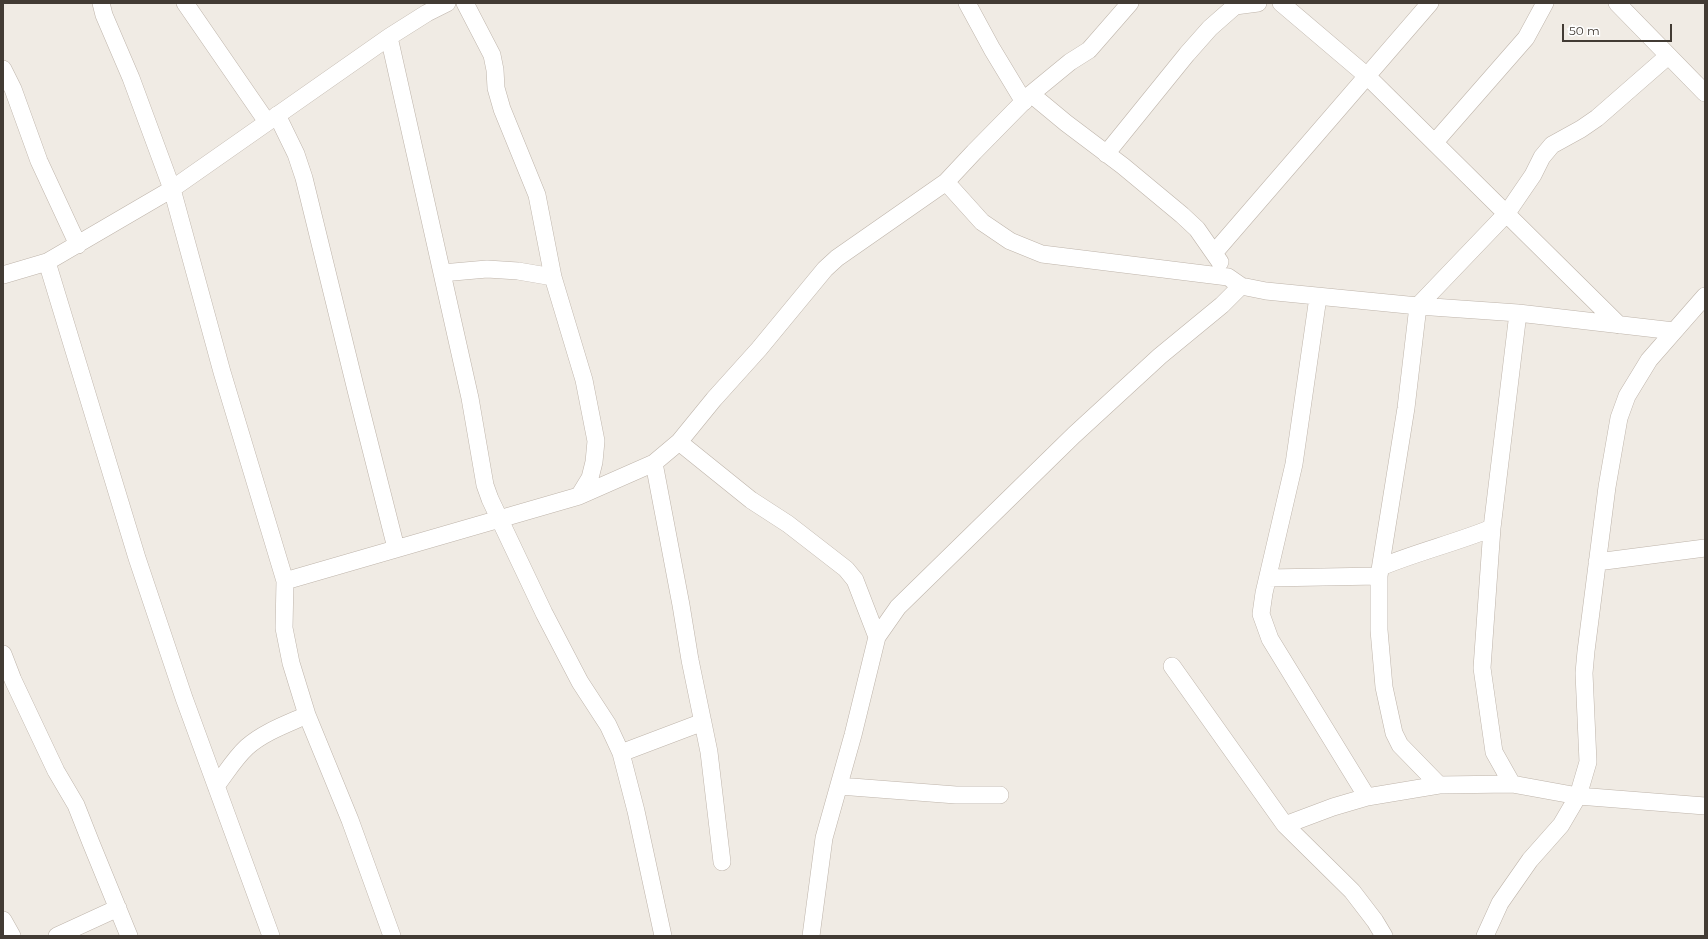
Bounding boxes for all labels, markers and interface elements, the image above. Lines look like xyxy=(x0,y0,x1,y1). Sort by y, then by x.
scale bar xyxy=(1564,16,1674,42)
text: 50 m xyxy=(1569,23,1600,38)

